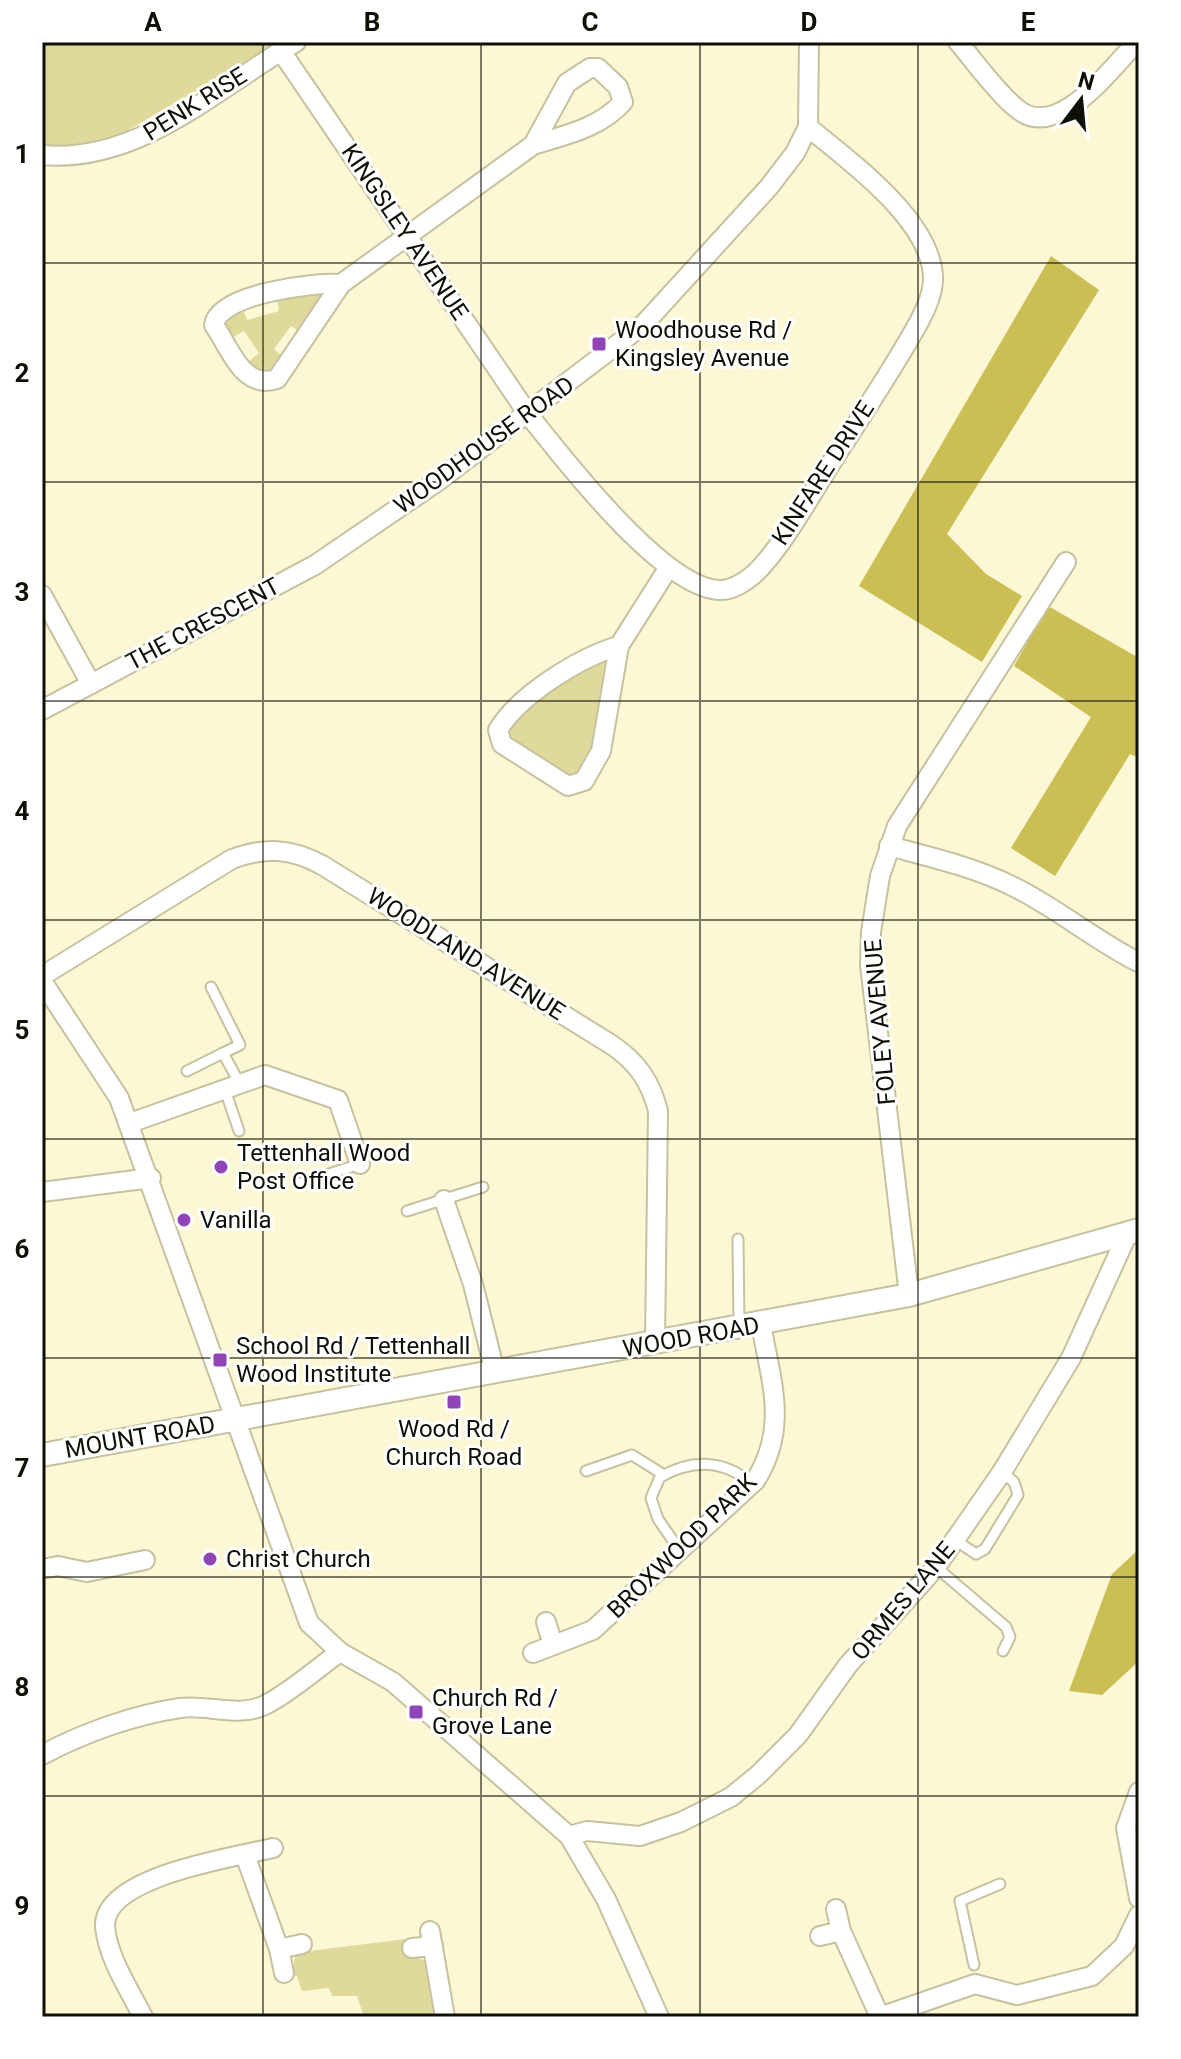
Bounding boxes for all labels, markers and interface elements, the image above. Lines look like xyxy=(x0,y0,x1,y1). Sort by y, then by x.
text: A xyxy=(144,7,162,37)
text: B xyxy=(364,7,380,37)
text: C xyxy=(581,7,599,37)
text: D xyxy=(801,7,817,37)
text: E xyxy=(1021,7,1036,37)
north arrow xyxy=(1041,60,1121,140)
street label: PENK RISE xyxy=(138,61,252,147)
text: N xyxy=(1075,67,1097,95)
text: 1 xyxy=(15,139,29,169)
street label: KINGSLEY AVENUE xyxy=(336,139,474,325)
place label: Woodhouse Rd / Kingsley Avenue xyxy=(615,316,792,372)
marker: Woodhouse Rd / Kingsley Avenue xyxy=(590,335,608,353)
text: 2 xyxy=(15,358,29,388)
street label: WOODHOUSE ROAD xyxy=(389,370,579,520)
street label: KINFARE DRIVE xyxy=(766,396,880,550)
street label: THE CRESCENT xyxy=(122,572,284,676)
text: 3 xyxy=(15,577,29,607)
text: 4 xyxy=(15,796,30,826)
street label: WOODLAND AVENUE xyxy=(362,882,570,1026)
street label: FOLEY AVENUE xyxy=(859,938,901,1106)
text: 5 xyxy=(15,1015,29,1045)
place label: Tettenhall Wood Post Office xyxy=(237,1139,410,1195)
marker: Tettenhall Wood Post Office xyxy=(212,1158,230,1176)
place label: Vanilla xyxy=(200,1206,272,1234)
marker: Vanilla xyxy=(175,1211,193,1229)
text: 6 xyxy=(15,1234,30,1264)
street label: WOOD ROAD xyxy=(620,1311,762,1363)
place label: School Rd / Tettenhall Wood Institute xyxy=(236,1332,470,1388)
marker: School Rd / Tettenhall Wood Institute xyxy=(211,1351,229,1369)
marker: Wood Rd / Church Road xyxy=(445,1393,463,1411)
street label: MOUNT ROAD xyxy=(63,1410,217,1464)
place label: Wood Rd / Church Road xyxy=(386,1415,522,1471)
text: 7 xyxy=(15,1453,29,1483)
street label: BROXWOOD PARK xyxy=(602,1467,763,1624)
street label: ORMES LANE xyxy=(845,1536,961,1666)
place label: Christ Church xyxy=(226,1545,371,1573)
marker: Christ Church xyxy=(201,1550,219,1568)
text: 8 xyxy=(15,1672,29,1702)
place label: Church Rd / Grove Lane xyxy=(432,1684,558,1740)
marker: Church Rd / Grove Lane xyxy=(407,1703,425,1721)
text: 9 xyxy=(15,1891,29,1921)

